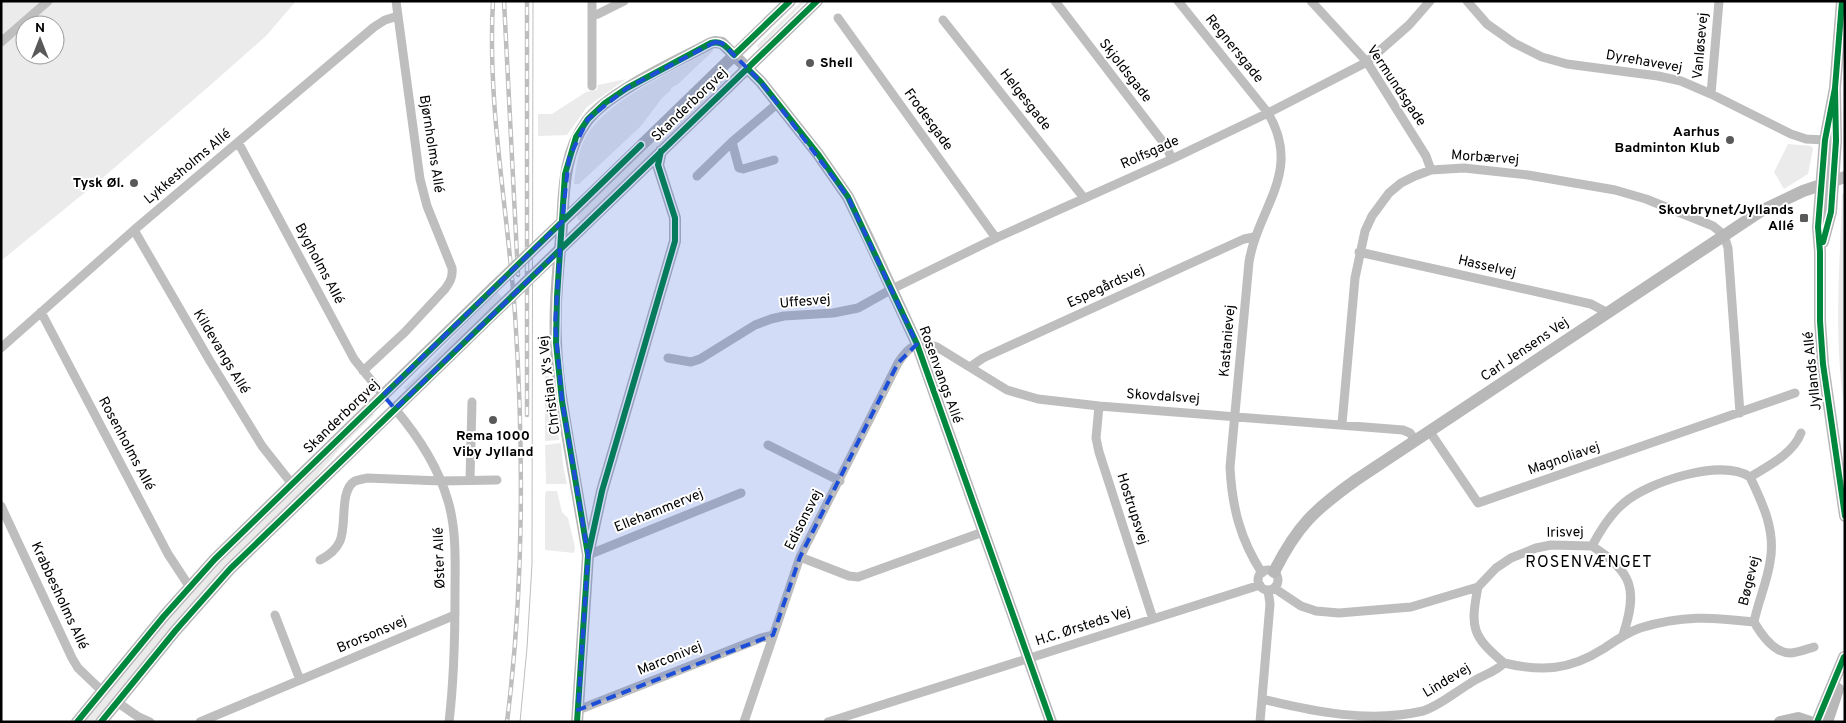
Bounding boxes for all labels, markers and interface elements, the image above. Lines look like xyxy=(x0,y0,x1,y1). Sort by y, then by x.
street label: Regnersgade xyxy=(1201,11,1267,87)
street label: Vanløsevej xyxy=(1690,12,1712,80)
north arrow xyxy=(15,15,65,65)
text: N xyxy=(35,20,45,37)
street label: Skjoldsgade xyxy=(1095,36,1155,106)
street label: Vermundsgade xyxy=(1363,42,1429,130)
street label: Dyrehavevej xyxy=(1604,47,1684,77)
place label: Shell xyxy=(820,55,853,72)
marker: Shell xyxy=(804,57,816,69)
street label: Skanderborgvej xyxy=(648,64,732,146)
street label: Helgesgade xyxy=(996,66,1054,134)
street label: Frodesgade xyxy=(900,86,956,154)
street label: Bjørnholms Allé xyxy=(415,94,447,194)
place label: Aarhus Badminton Klub xyxy=(1615,124,1720,157)
street label: Lykkesholms Allé xyxy=(141,126,235,208)
street label: Rolfsgade xyxy=(1118,133,1182,173)
marker: Aarhus Badminton Klub xyxy=(1724,134,1736,146)
street label: Morbærvej xyxy=(1450,147,1520,169)
place label: Tysk Øl. xyxy=(73,175,124,192)
marker: Tysk Øl. xyxy=(128,177,140,189)
place label: Skovbrynet/Jyllands Allé xyxy=(1658,202,1794,235)
marker: Skovbrynet/Jyllands Allé xyxy=(1798,212,1810,224)
street label: Bygholms Allé xyxy=(291,221,347,307)
street label: Hasselvej xyxy=(1456,252,1518,282)
street label: Espegårdsvej xyxy=(1065,262,1147,312)
street label: Uffesvej xyxy=(779,291,831,313)
street label: Kastanievej xyxy=(1216,304,1240,378)
street label: Kildevangs Allé xyxy=(189,307,253,397)
street label: Carl Jensens Vej xyxy=(1478,314,1572,386)
street label: Rosenvangs Allé xyxy=(914,324,966,426)
street label: Jyllands Allé xyxy=(1800,331,1826,411)
street label: Christian X's Vej xyxy=(536,335,564,435)
street label: Skanderborgvej xyxy=(300,376,384,458)
street label: Skovdalsvej xyxy=(1126,386,1200,408)
street label: Rosenholms Allé xyxy=(94,394,158,494)
marker: Rema 1000 Viby Jylland xyxy=(487,414,499,426)
place label: Rema 1000 Viby Jylland xyxy=(452,428,534,461)
street label: Magnoliavej xyxy=(1526,439,1602,479)
street label: Hostrupsvej xyxy=(1112,471,1152,547)
street label: Ellehammervej xyxy=(612,485,706,537)
street label: Edisonsvej xyxy=(781,487,827,553)
street label: Irisvej xyxy=(1546,524,1584,542)
street label: Øster Allé xyxy=(430,527,450,589)
street label: Krabbesholms Allé xyxy=(27,539,91,653)
district label: ROSENVÆNGET xyxy=(1525,553,1653,573)
street label: Bøgevej xyxy=(1736,554,1764,608)
street label: H.C. Ørsteds Vej xyxy=(1033,604,1133,650)
street label: Brorsonsvej xyxy=(335,613,409,657)
street label: Marconivej xyxy=(635,638,705,680)
street label: Lindevej xyxy=(1420,660,1474,702)

